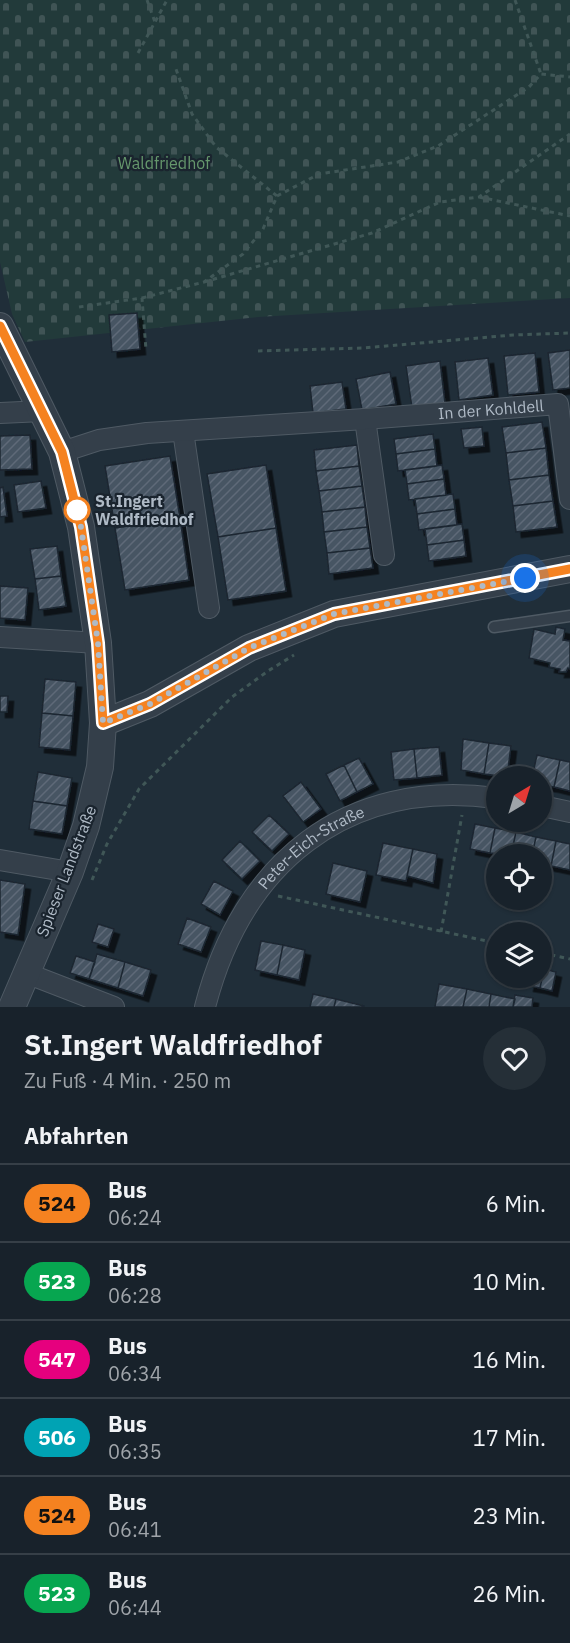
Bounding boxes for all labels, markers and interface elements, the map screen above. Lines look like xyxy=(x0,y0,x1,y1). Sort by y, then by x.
park label: Waldfriedhof xyxy=(118,153,210,173)
street label: In der Kohldell xyxy=(437,395,544,423)
place label: St.Ingert Waldfriedhof xyxy=(95,491,194,529)
marker: St.Ingert Waldfriedhof xyxy=(64,497,90,523)
your location xyxy=(510,563,540,593)
north arrow xyxy=(486,766,552,832)
map controls xyxy=(486,766,552,988)
street label: Peter-Eich-Straße xyxy=(253,801,367,893)
street label: Spieser Landstraße xyxy=(32,802,100,940)
button: locate xyxy=(486,844,552,910)
button: layers xyxy=(486,922,552,988)
text: St.Ingert Waldfriedhof xyxy=(24,1026,322,1063)
button: heart xyxy=(483,1027,546,1090)
text: Zu Fuß · 4 Min. · 250 m xyxy=(24,1067,231,1094)
text: Abfahrten xyxy=(24,1121,129,1150)
text: Bus xyxy=(108,1175,147,1204)
text: 524 xyxy=(38,1189,76,1217)
text: 6 Min. xyxy=(486,1189,546,1218)
text: 06:24 xyxy=(108,1204,162,1231)
text: Bus xyxy=(108,1253,147,1282)
text: 523 xyxy=(38,1267,76,1295)
text: 10 Min. xyxy=(473,1267,546,1296)
text: 06:28 xyxy=(108,1282,162,1309)
text: Bus xyxy=(108,1331,147,1360)
text: 547 xyxy=(38,1345,76,1373)
text: 16 Min. xyxy=(473,1345,546,1374)
text: 06:34 xyxy=(108,1360,162,1387)
text: Bus xyxy=(108,1409,147,1438)
text: 506 xyxy=(38,1423,76,1451)
text: 17 Min. xyxy=(473,1423,546,1452)
text: 06:35 xyxy=(108,1438,162,1465)
text: Bus xyxy=(108,1487,147,1516)
text: 524 xyxy=(38,1501,76,1529)
text: 23 Min. xyxy=(473,1501,546,1530)
text: 06:41 xyxy=(108,1516,162,1543)
text: Bus xyxy=(108,1565,147,1594)
text: 523 xyxy=(38,1579,76,1607)
text: 26 Min. xyxy=(473,1579,546,1608)
text: 06:44 xyxy=(108,1594,162,1621)

